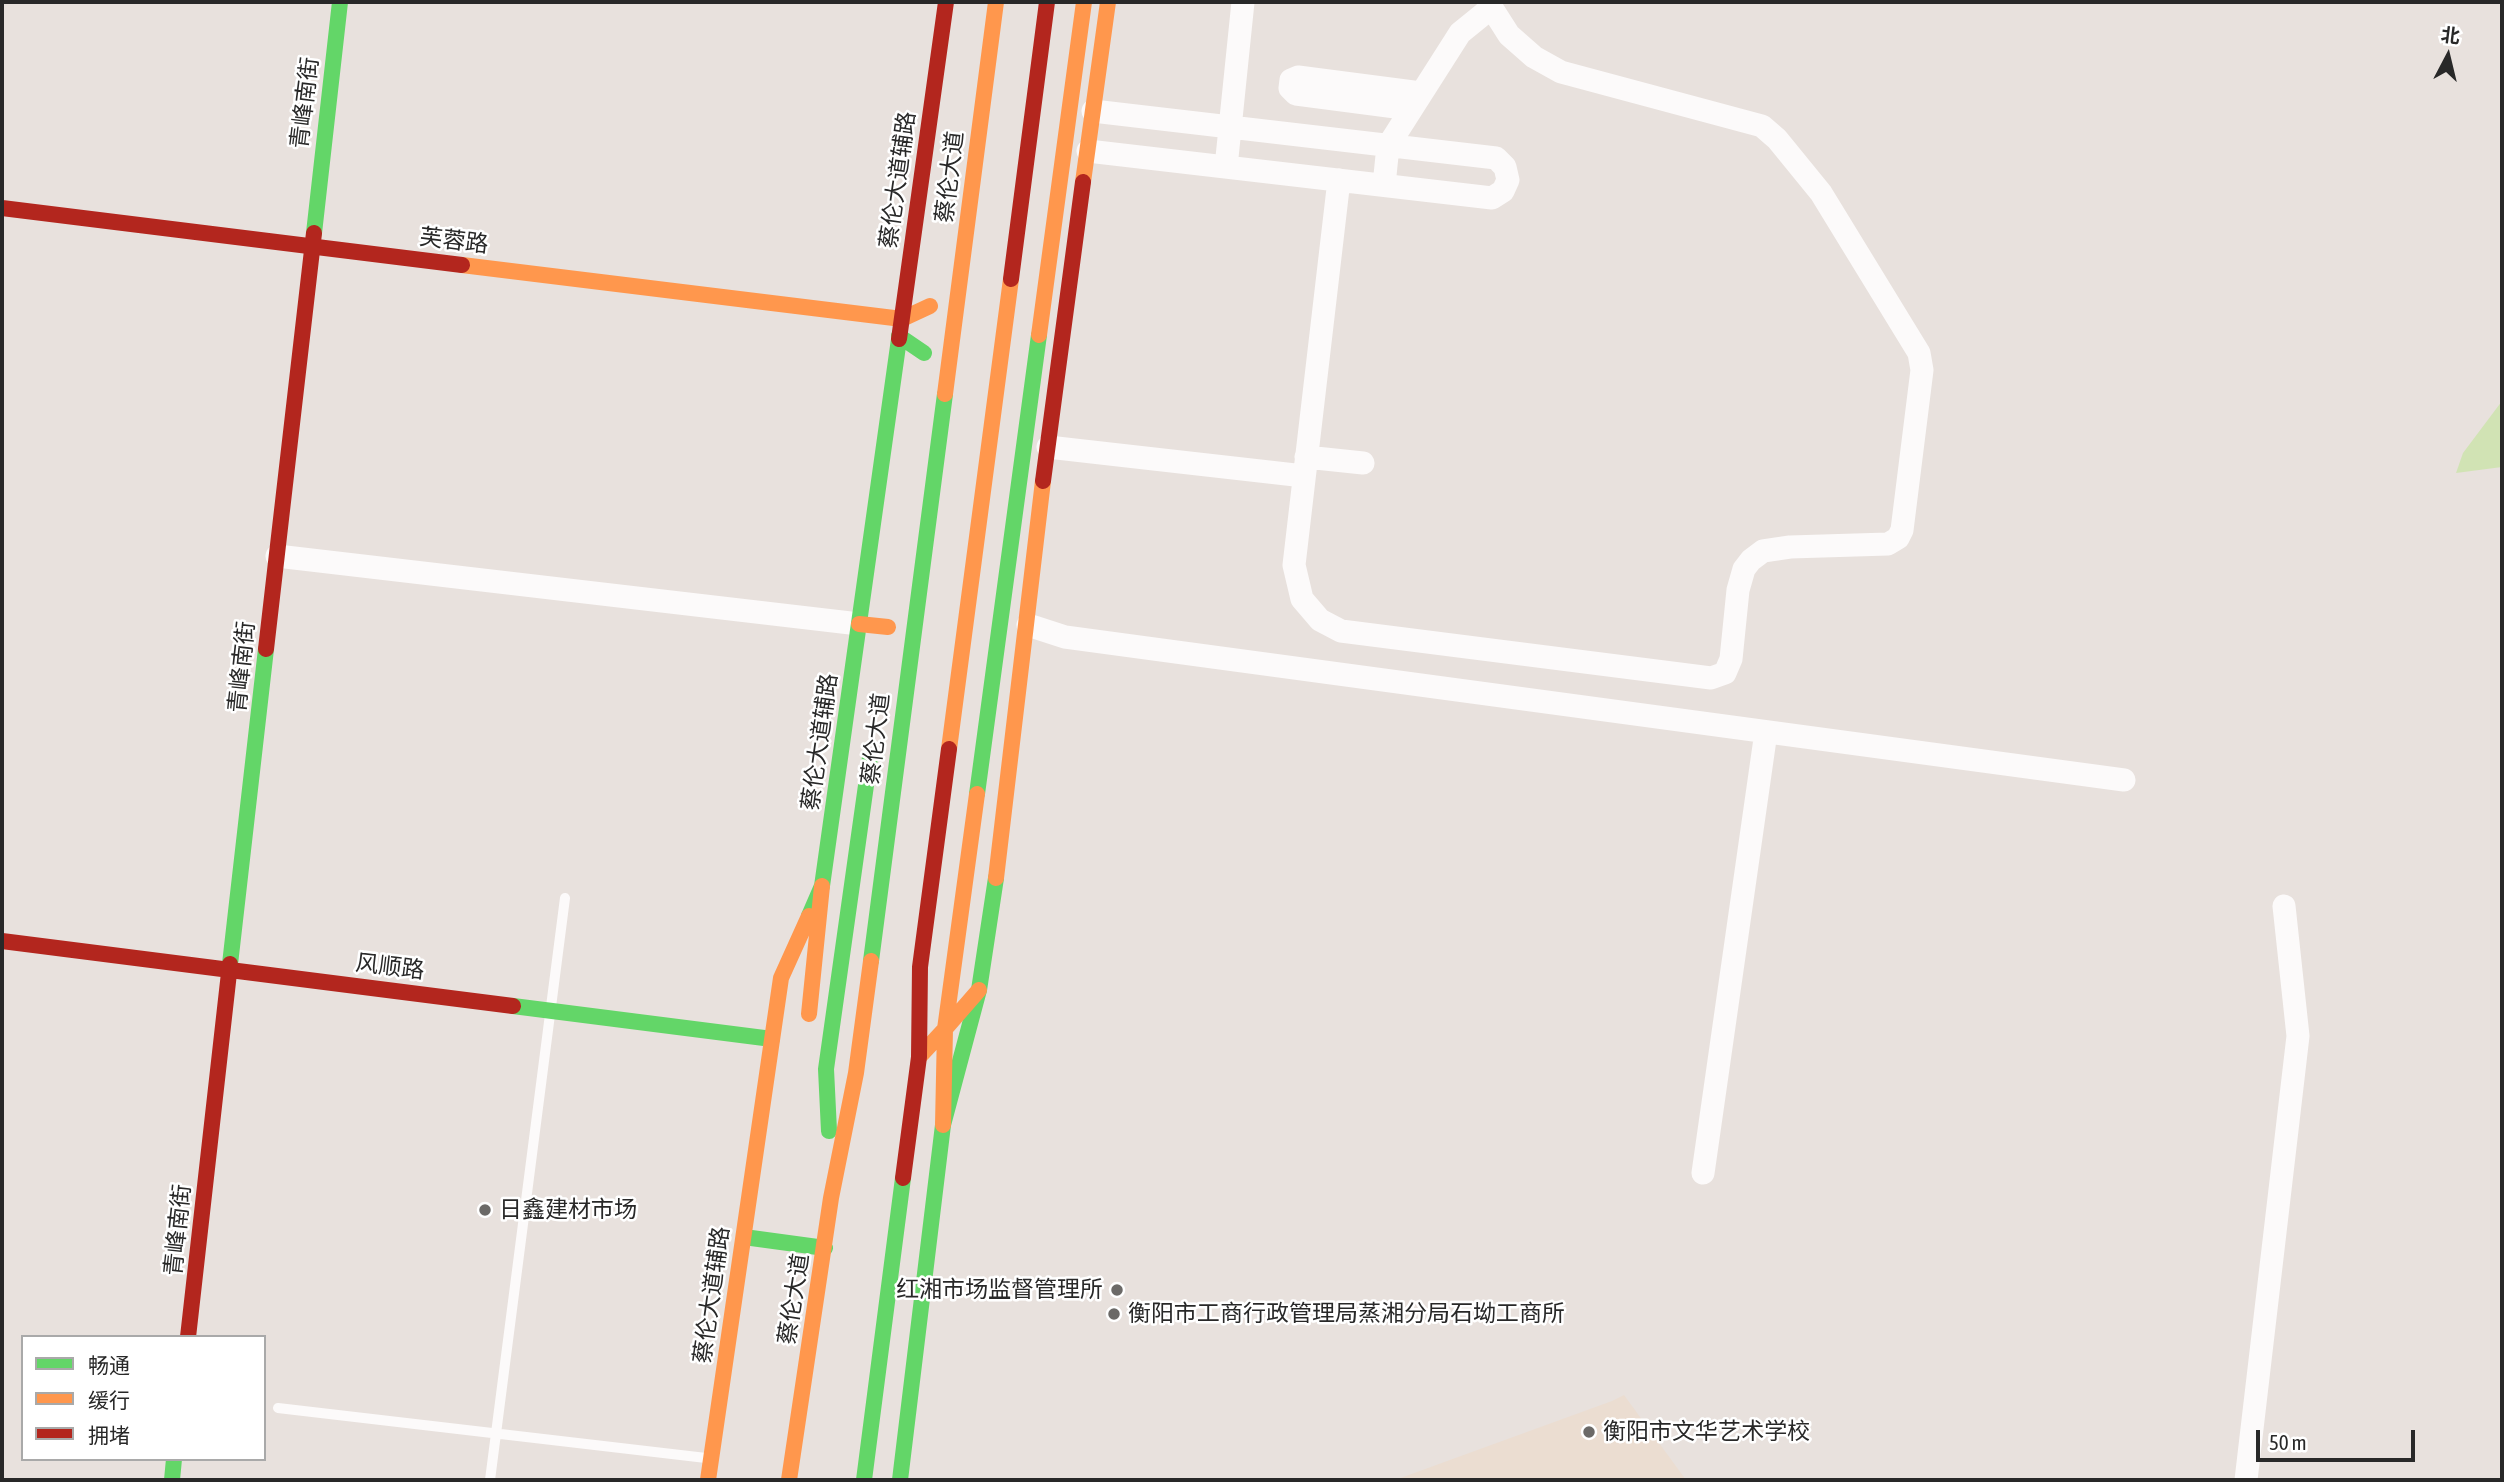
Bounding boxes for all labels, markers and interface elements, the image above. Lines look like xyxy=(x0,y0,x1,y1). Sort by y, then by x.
north arrow xyxy=(2413,21,2483,91)
text: 北 xyxy=(2440,23,2461,47)
street label: 青峰南街 xyxy=(286,56,324,150)
street label: 蔡伦大道辅路 xyxy=(875,110,921,250)
street label: 蔡伦大道 xyxy=(931,130,969,224)
street label: 芙蓉路 xyxy=(418,223,490,259)
street label: 青峰南街 xyxy=(223,620,261,714)
street label: 蔡伦大道辅路 xyxy=(797,672,843,812)
street label: 蔡伦大道 xyxy=(857,692,895,786)
street label: 风顺路 xyxy=(354,949,426,985)
street label: 青峰南街 xyxy=(159,1183,197,1277)
place label: 日鑫建材市场 xyxy=(499,1196,637,1224)
marker: 日鑫建材市场 xyxy=(477,1202,493,1218)
street label: 蔡伦大道辅路 xyxy=(689,1225,735,1365)
street label: 蔡伦大道 xyxy=(773,1251,815,1347)
place label: 红湘市场监督管理所 xyxy=(896,1276,1103,1304)
marker: 红湘市场监督管理所 xyxy=(1109,1282,1125,1298)
place label: 衡阳市工商行政管理局蒸湘分局石坳工商所 xyxy=(1128,1300,1565,1328)
marker: 衡阳市工商行政管理局蒸湘分局石坳工商所 xyxy=(1106,1306,1122,1322)
legend xyxy=(21,1335,266,1461)
text: 畅通 xyxy=(88,1353,130,1377)
text: 缓行 xyxy=(88,1388,130,1412)
scale bar xyxy=(2259,1416,2418,1460)
place label: 衡阳市文华艺术学校 xyxy=(1603,1418,1810,1446)
text: 拥堵 xyxy=(88,1423,130,1447)
marker: 衡阳市文华艺术学校 xyxy=(1581,1424,1597,1440)
text: 50 m xyxy=(2269,1430,2307,1454)

